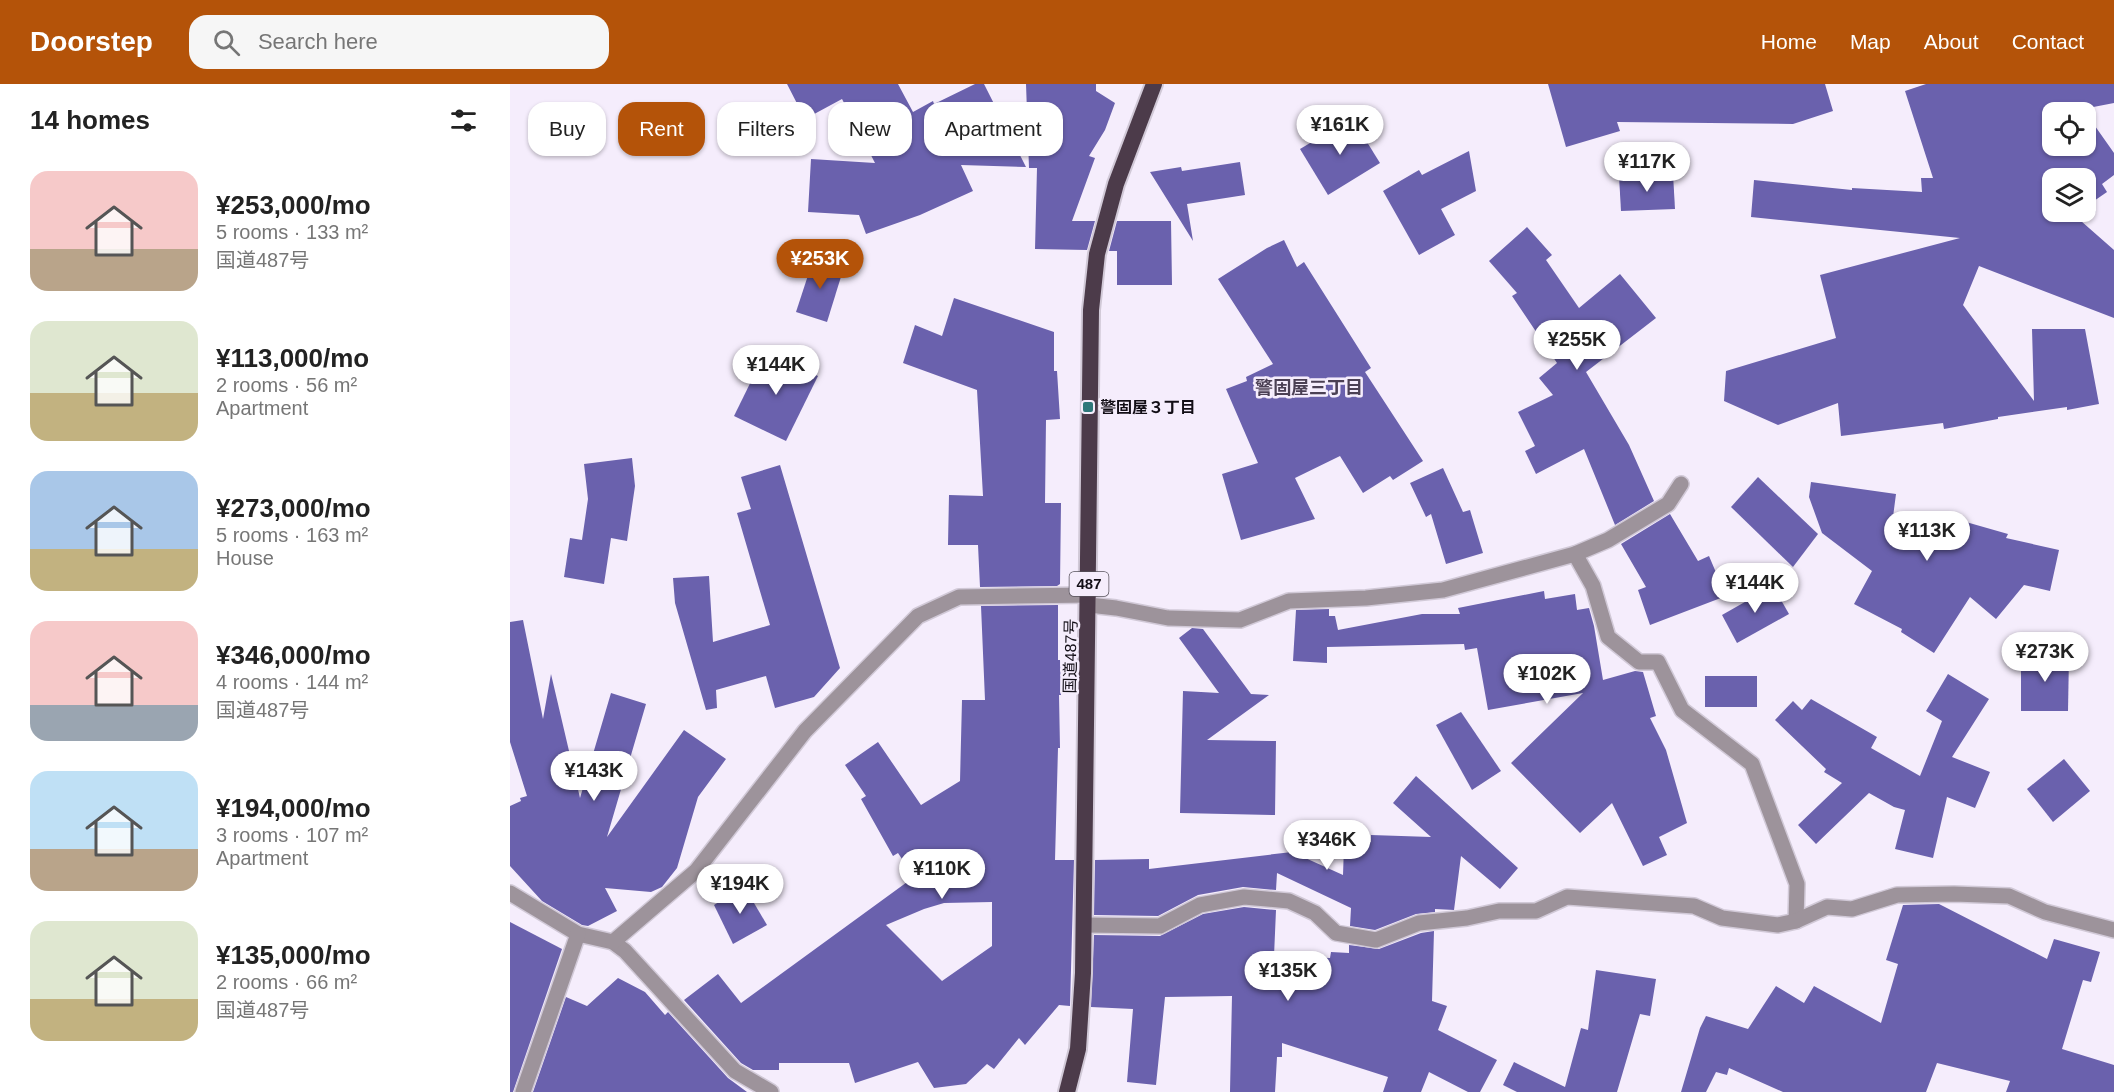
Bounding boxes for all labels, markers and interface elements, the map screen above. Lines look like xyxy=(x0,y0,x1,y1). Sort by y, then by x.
search box xyxy=(189,15,609,69)
text: Doorstep xyxy=(30,26,153,57)
icon: search xyxy=(210,26,243,59)
text: Search here xyxy=(258,29,378,54)
text: Home xyxy=(1761,30,1817,53)
text: Map xyxy=(1850,30,1891,53)
text: About xyxy=(1924,30,1979,53)
text: Contact xyxy=(2012,30,2084,53)
chip: Buy xyxy=(528,102,606,156)
chip: Rent xyxy=(618,102,705,156)
chip: Filters xyxy=(717,102,816,156)
chip: New xyxy=(828,102,912,156)
chip: Apartment xyxy=(924,102,1063,156)
map controls xyxy=(2042,102,2096,222)
button: locate xyxy=(2042,102,2096,156)
icon: filters xyxy=(447,104,480,137)
text: 14 homes xyxy=(30,105,150,135)
pin: ¥161K xyxy=(1298,105,1382,156)
text: ¥161K xyxy=(1311,113,1369,135)
pin: ¥117K xyxy=(1605,142,1689,193)
text: ¥117K xyxy=(1618,150,1676,172)
button: layers xyxy=(2042,168,2096,222)
text: ¥253,000/mo xyxy=(216,190,371,220)
icon: home xyxy=(78,195,150,267)
text: 5 rooms · 133 m² xyxy=(216,221,368,243)
pin: ¥253K xyxy=(778,239,862,290)
text: ¥253K xyxy=(791,247,849,269)
text: 国道487号 xyxy=(216,249,309,271)
pin: ¥255K xyxy=(1535,320,1619,371)
text: ¥255K xyxy=(1548,328,1606,350)
text: ¥113,000/mo xyxy=(216,343,369,373)
icon: home xyxy=(78,345,150,417)
pin: ¥144K xyxy=(734,345,818,396)
text: ¥144K xyxy=(747,353,805,375)
text: 2 rooms · 56 m² xyxy=(216,374,357,396)
district label: 警固屋三丁目 xyxy=(1255,378,1363,398)
text: Apartment xyxy=(216,397,308,419)
place label: 警固屋３丁目 xyxy=(1100,399,1196,416)
marker: 警固屋３丁目 xyxy=(1081,400,1095,414)
text: ¥273,000/mo xyxy=(216,493,371,523)
icon: home xyxy=(78,495,150,567)
pin: ¥113K xyxy=(1885,511,1969,562)
text: ¥113K xyxy=(1898,519,1956,541)
text: 5 rooms · 163 m² xyxy=(216,524,368,546)
text: House xyxy=(216,547,274,569)
pin: ¥144K xyxy=(1713,563,1797,614)
text: ¥144K xyxy=(1726,571,1784,593)
road number: 487 xyxy=(1070,572,1108,596)
street label: 国道487号 xyxy=(1061,619,1080,694)
pin: ¥273K xyxy=(2003,632,2087,683)
text: ¥346,000/mo xyxy=(216,640,371,670)
text: ¥273K xyxy=(2016,640,2074,662)
icon: home xyxy=(78,645,150,717)
pin: ¥102K xyxy=(1505,654,1589,705)
text: ¥102K xyxy=(1518,662,1576,684)
text: 4 rooms · 144 m² xyxy=(216,671,368,693)
text: 国道487号 xyxy=(216,699,309,721)
pin: ¥143K xyxy=(552,751,636,802)
text: ¥143K xyxy=(565,759,623,781)
text: ¥194,000/mo xyxy=(216,793,371,823)
icon: home xyxy=(78,795,150,867)
pin: ¥346K xyxy=(1285,820,1369,871)
text: 3 rooms · 107 m² xyxy=(216,824,368,846)
text: ¥346K xyxy=(1298,828,1356,850)
text: Apartment xyxy=(216,847,308,869)
pin: ¥110K xyxy=(900,849,984,900)
text: ¥110K xyxy=(913,857,971,879)
pin: ¥194K xyxy=(698,864,782,915)
text: ¥194K xyxy=(711,872,769,894)
text: ¥135,000/mo xyxy=(216,940,371,970)
icon: home xyxy=(78,945,150,1017)
pin: ¥135K xyxy=(1246,951,1330,1002)
text: ¥135K xyxy=(1259,959,1317,981)
text: 2 rooms · 66 m² xyxy=(216,971,357,993)
text: 国道487号 xyxy=(216,999,309,1021)

